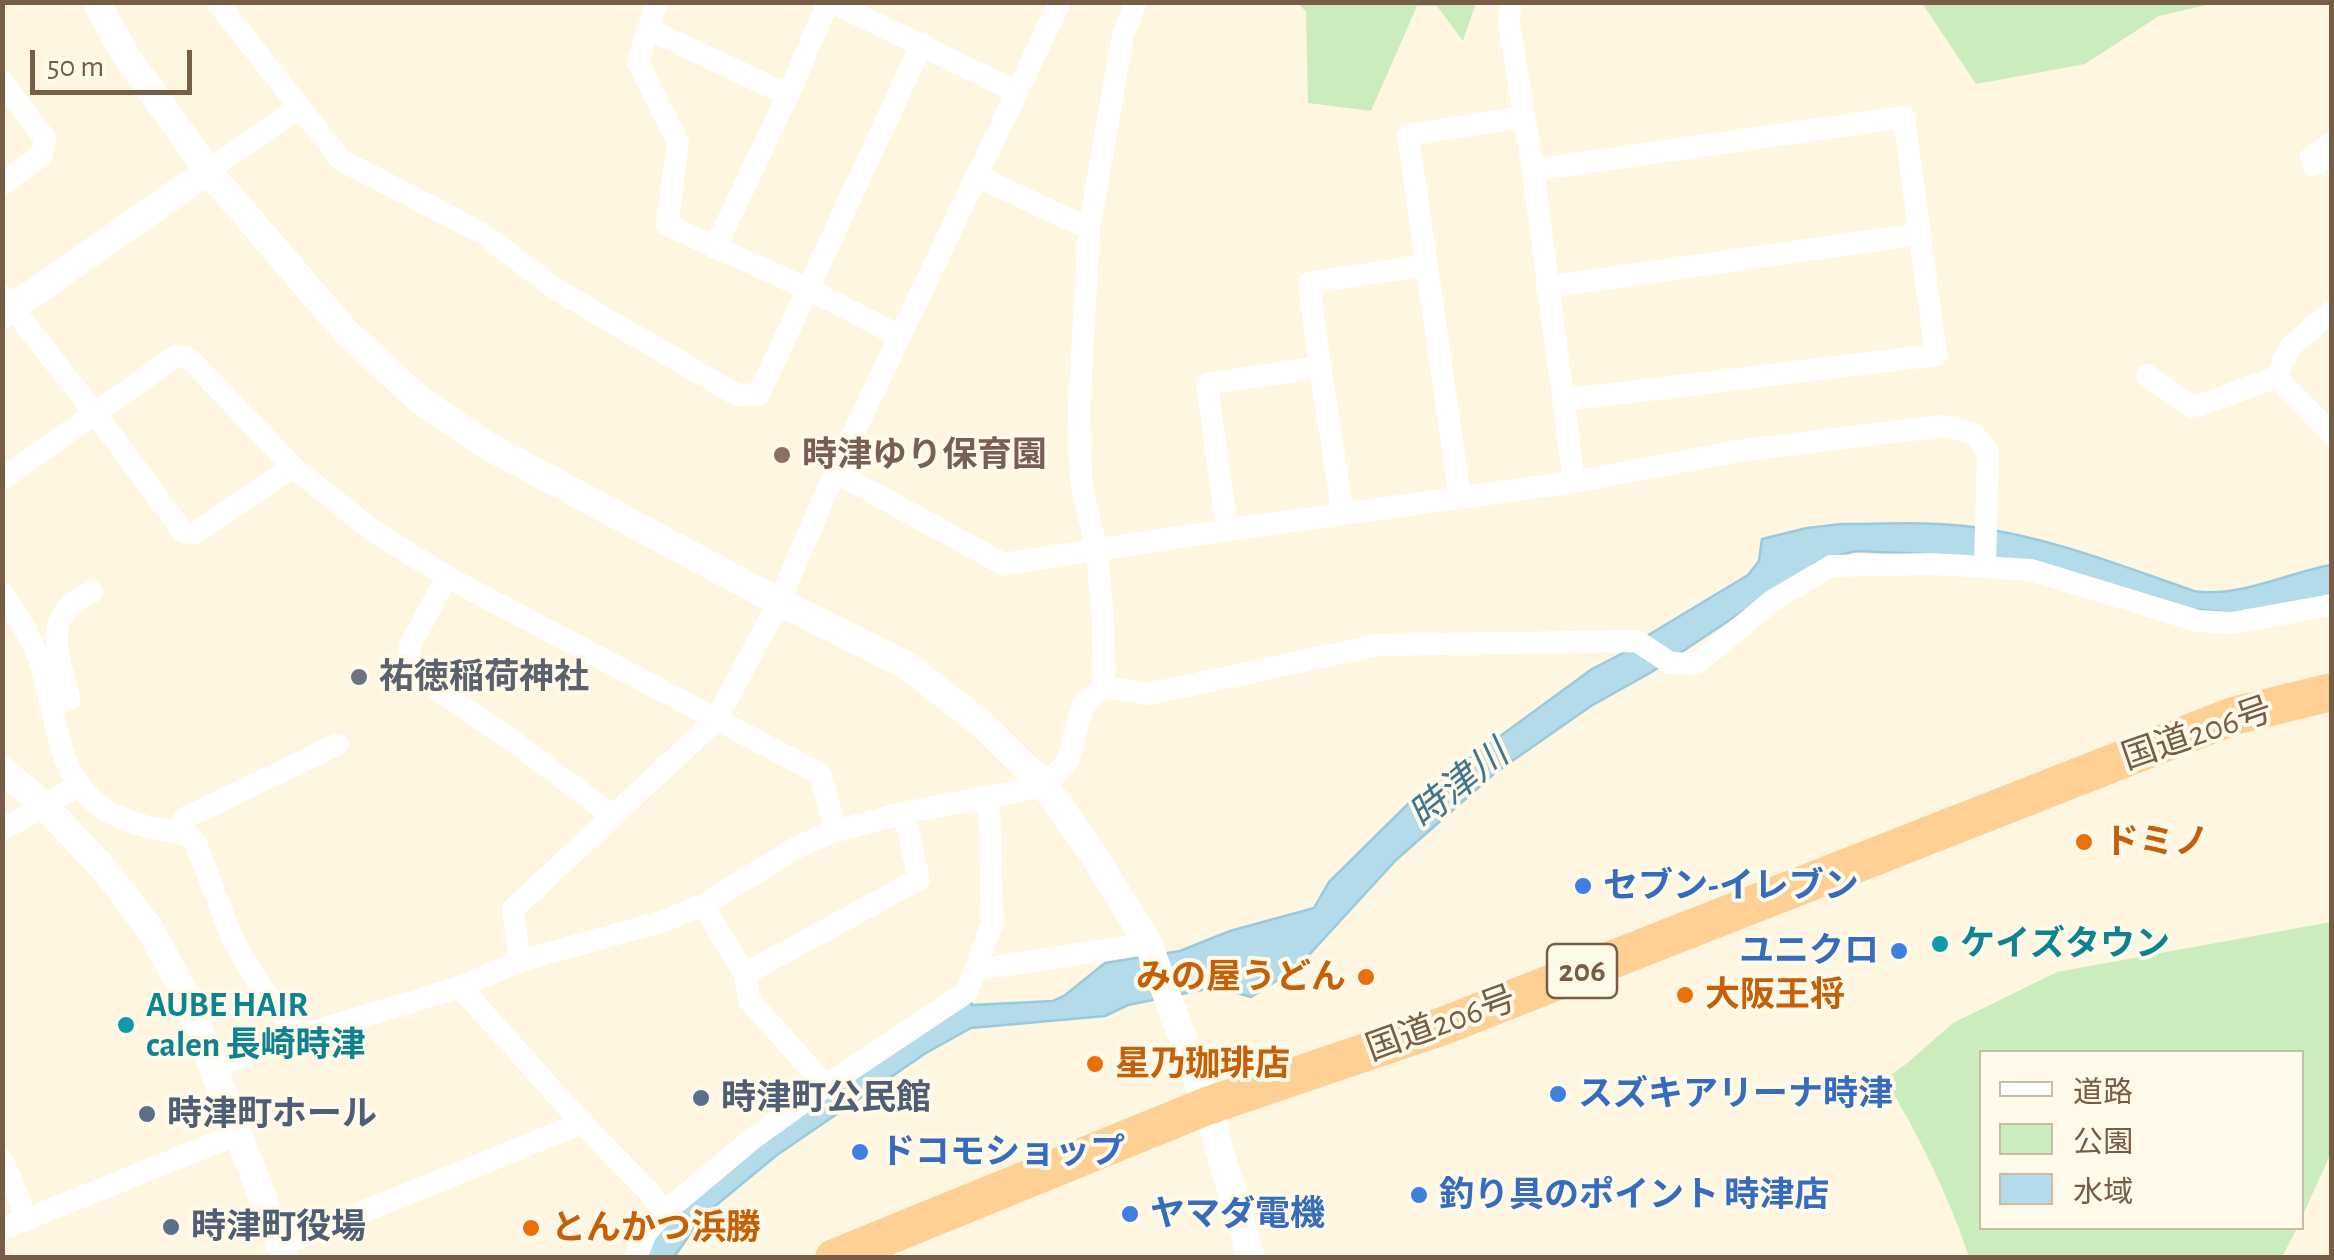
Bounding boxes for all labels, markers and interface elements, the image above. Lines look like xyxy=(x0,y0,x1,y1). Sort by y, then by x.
scale bar xyxy=(35,30,198,92)
text: 50 m xyxy=(47,52,104,82)
place label: 時津ゆり保育園 xyxy=(802,434,1047,476)
marker: 時津ゆり保育園 xyxy=(771,444,793,466)
place label: 祐徳稲荷神社 xyxy=(379,656,589,698)
marker: 祐徳稲荷神社 xyxy=(348,666,370,688)
street label: 国道206号 xyxy=(2116,689,2278,779)
water label: 時津川 xyxy=(1400,731,1518,839)
place label: ドミノ xyxy=(2104,821,2209,863)
marker: ドミノ xyxy=(2073,831,2095,853)
place label: セブン-イレブン xyxy=(1603,865,1859,907)
marker: セブン-イレブン xyxy=(1572,875,1594,897)
place label: ケイズタウン xyxy=(1960,923,2170,965)
place label: ユニクロ xyxy=(1739,930,1879,972)
marker: ケイズタウン xyxy=(1929,933,1951,955)
marker: ユニクロ xyxy=(1888,940,1910,962)
road number: 206 xyxy=(1547,944,1617,998)
place label: みの屋うどん xyxy=(1136,956,1346,998)
marker: みの屋うどん xyxy=(1355,966,1377,988)
place label: 大阪王将 xyxy=(1705,974,1845,1016)
street label: 国道206号 xyxy=(1361,978,1521,1070)
place label: AUBE HAIR calen 長崎時津 xyxy=(146,984,365,1066)
marker: 大阪王将 xyxy=(1674,984,1696,1006)
marker: AUBE HAIR calen 長崎時津 xyxy=(115,1014,137,1036)
place label: 星乃珈琲店 xyxy=(1115,1043,1290,1085)
legend xyxy=(1979,1050,2304,1230)
marker: 星乃珈琲店 xyxy=(1084,1053,1106,1075)
place label: スズキアリーナ時津 xyxy=(1578,1073,1893,1115)
place label: 時津町公民館 xyxy=(721,1077,931,1119)
text: 道路 xyxy=(2073,1078,2133,1108)
marker: スズキアリーナ時津 xyxy=(1547,1083,1569,1105)
marker: 時津町公民館 xyxy=(690,1087,712,1109)
place label: 時津町ホール xyxy=(167,1093,377,1135)
marker: 時津町ホール xyxy=(136,1103,158,1125)
text: 公園 xyxy=(2073,1128,2133,1158)
place label: ドコモショップ xyxy=(880,1131,1125,1173)
marker: ドコモショップ xyxy=(849,1141,871,1163)
place label: 釣り具のポイント 時津店 xyxy=(1439,1174,1829,1216)
text: 水域 xyxy=(2073,1178,2133,1208)
marker: 釣り具のポイント 時津店 xyxy=(1408,1184,1430,1206)
place label: ヤマダ電機 xyxy=(1150,1193,1325,1235)
marker: ヤマダ電機 xyxy=(1119,1203,1141,1225)
place label: 時津町役場 xyxy=(191,1206,366,1248)
place label: とんかつ浜勝 xyxy=(551,1207,761,1249)
marker: 時津町役場 xyxy=(160,1216,182,1238)
marker: とんかつ浜勝 xyxy=(520,1217,542,1239)

